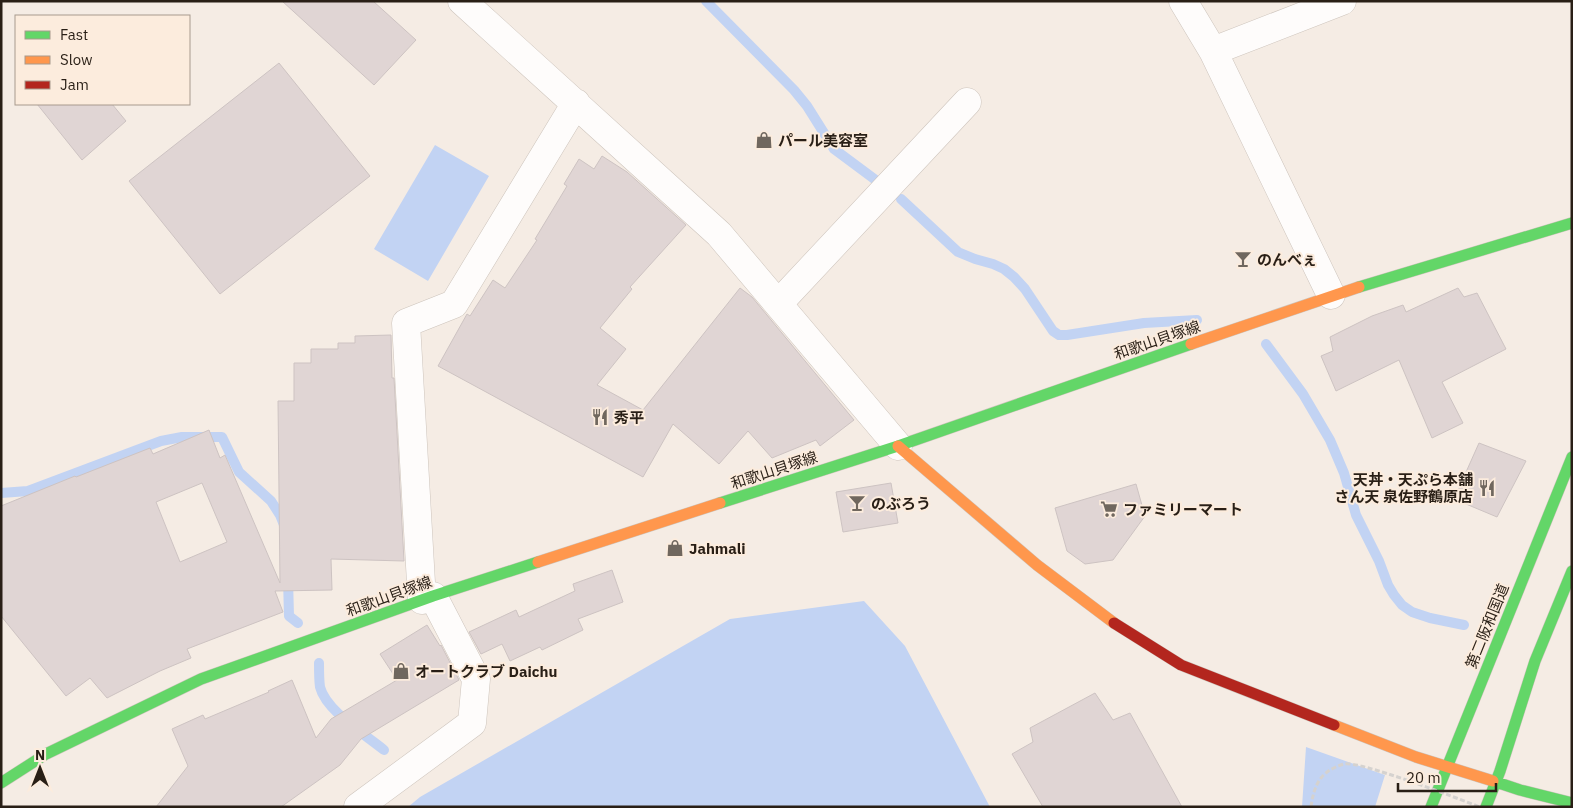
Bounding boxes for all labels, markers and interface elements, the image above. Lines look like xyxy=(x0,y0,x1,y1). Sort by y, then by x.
legend xyxy=(15,15,190,105)
text: Fast xyxy=(60,25,88,44)
text: Slow xyxy=(60,50,93,69)
text: Jam xyxy=(60,75,89,94)
shop icon: パール美容室 xyxy=(754,130,774,150)
place label: パール美容室 xyxy=(778,131,868,150)
bar icon: のんべぇ xyxy=(1233,249,1253,269)
place label: のんべぇ xyxy=(1257,250,1317,269)
street label: 和歌山貝塚線 xyxy=(1111,316,1203,364)
restaurant icon: 秀平 xyxy=(590,407,610,427)
place label: 秀平 xyxy=(614,408,644,427)
street label: 和歌山貝塚線 xyxy=(728,447,820,493)
place label: 天丼・天ぷら本舗 さん天 泉佐野鶴原店 xyxy=(1334,470,1473,506)
restaurant icon: 天丼・天ぷら本舗 さん天 泉佐野鶴原店 xyxy=(1477,478,1497,498)
bar icon: のぶろう xyxy=(847,493,867,513)
place label: のぶろう xyxy=(871,494,931,513)
supermarket icon: ファミリーマート xyxy=(1099,499,1119,519)
place label: ファミリーマート xyxy=(1123,500,1243,519)
shop icon: Jahmali xyxy=(665,538,685,558)
place label: Jahmali xyxy=(689,539,746,558)
street label: 和歌山貝塚線 xyxy=(343,572,435,620)
street label: 第二阪和国道 xyxy=(1461,581,1513,671)
shop icon: オートクラブ Daichu xyxy=(391,661,411,681)
place label: オートクラブ Daichu xyxy=(415,662,557,681)
north arrow xyxy=(15,743,65,793)
text: N xyxy=(35,746,45,764)
scale bar xyxy=(1398,760,1496,792)
text: 20 m xyxy=(1406,768,1441,787)

